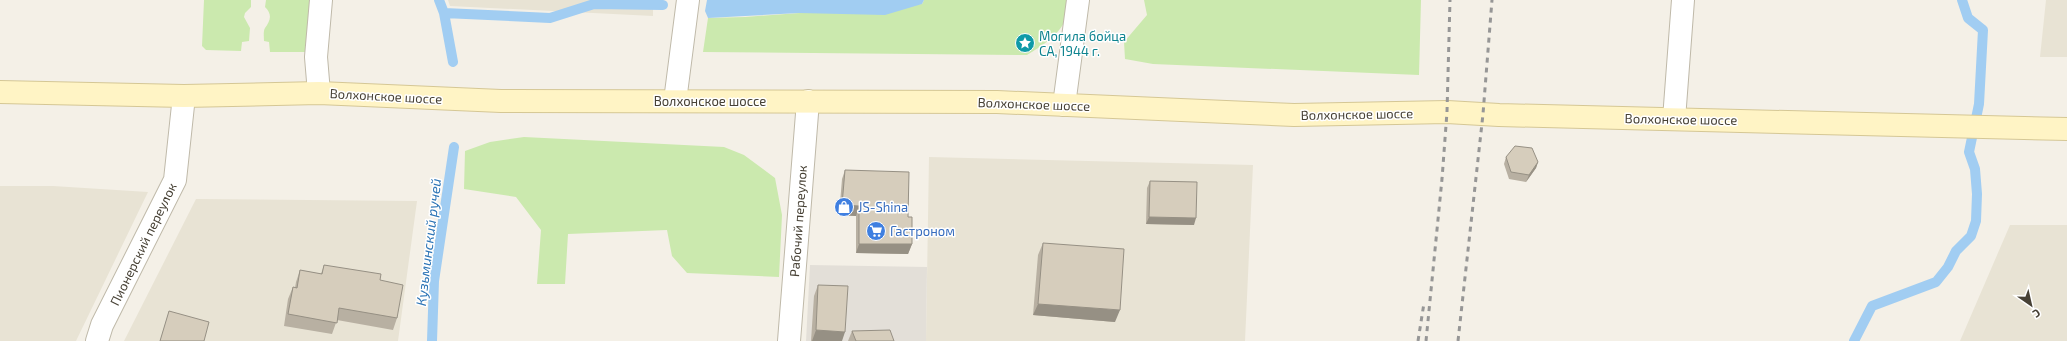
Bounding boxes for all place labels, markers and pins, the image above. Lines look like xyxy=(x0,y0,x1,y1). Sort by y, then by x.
place label: Могила бойца СА, 1944 г. xyxy=(1039,28,1126,59)
place icon: Могила бойца СА, 1944 г. xyxy=(1014,32,1036,54)
shop icon: JS-Shina xyxy=(833,196,855,218)
place label: JS-Shina xyxy=(858,199,908,215)
supermarket icon: Гастроном xyxy=(865,220,887,242)
place label: Гастроном xyxy=(890,223,955,239)

